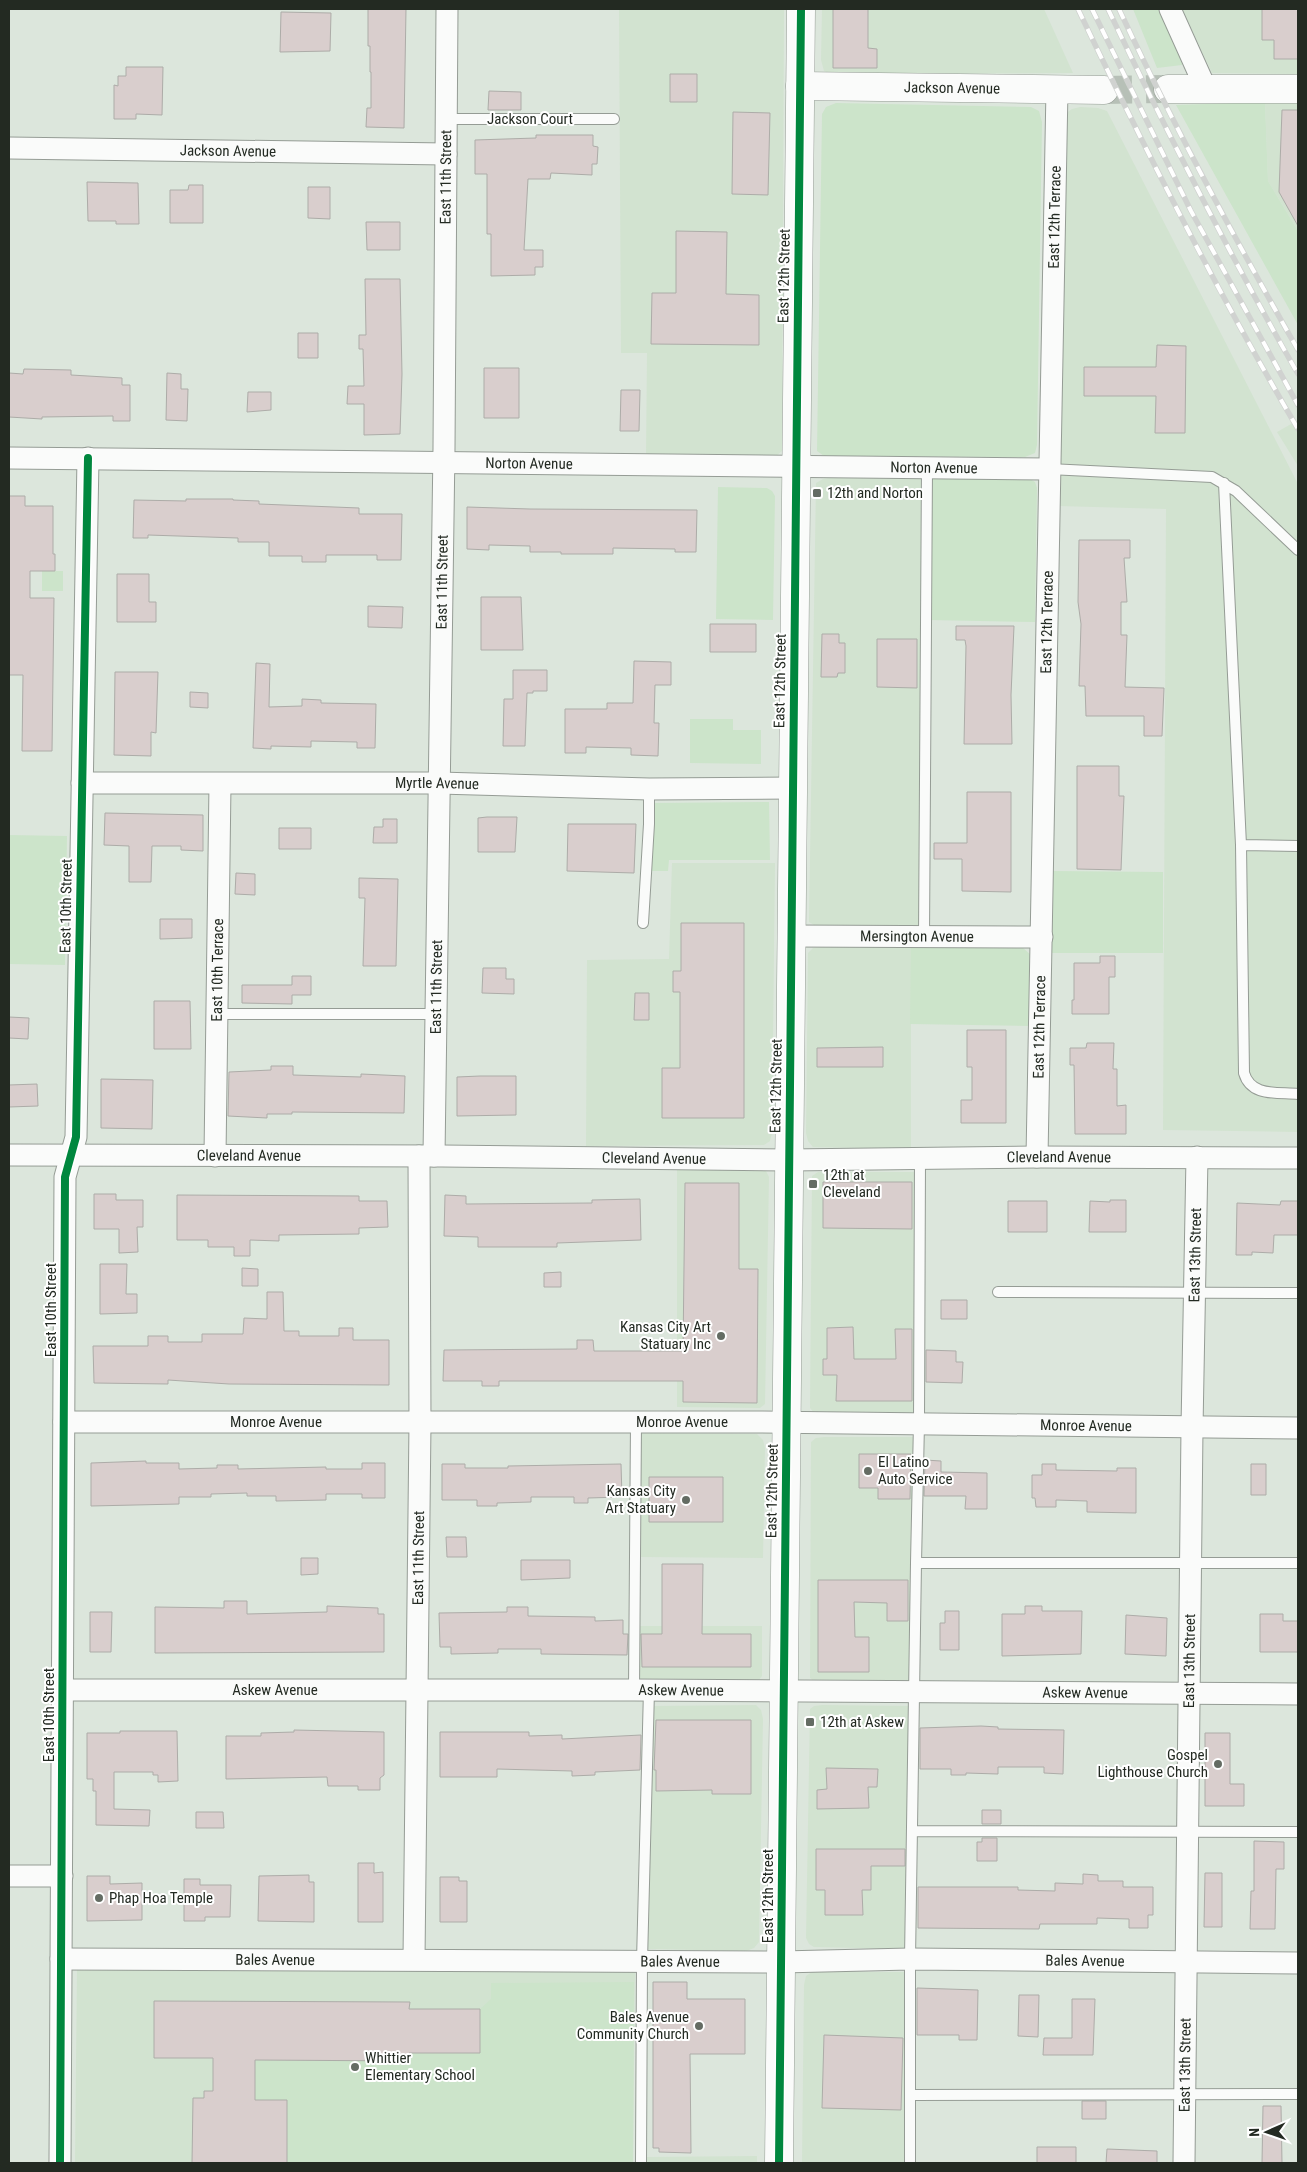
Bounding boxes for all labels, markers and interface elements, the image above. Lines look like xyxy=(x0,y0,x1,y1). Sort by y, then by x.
street label: Jackson Avenue xyxy=(904,78,1000,98)
street label: Jackson Court xyxy=(487,110,573,128)
street label: East 11th Street xyxy=(437,130,455,224)
street label: Jackson Avenue xyxy=(180,141,276,161)
street label: East 12th Terrace xyxy=(1045,165,1065,269)
street label: East 12th Street xyxy=(774,229,794,323)
street label: Norton Avenue xyxy=(485,454,573,473)
street label: Norton Avenue xyxy=(890,458,978,477)
place label: 12th and Norton xyxy=(827,484,923,502)
marker: 12th and Norton xyxy=(811,487,823,499)
street label: East 11th Street xyxy=(432,535,452,629)
street label: East 12th Terrace xyxy=(1037,570,1057,674)
street label: East 12th Street xyxy=(770,634,790,728)
street label: Myrtle Avenue xyxy=(395,774,479,793)
street label: East 10th Street xyxy=(56,859,76,953)
street label: East 10th Terrace xyxy=(208,918,227,1022)
street label: Mersington Avenue xyxy=(860,927,974,946)
street label: East 11th Street xyxy=(427,940,446,1034)
street label: East 12th Terrace xyxy=(1029,975,1049,1079)
street label: East 12th Street xyxy=(766,1039,786,1133)
street label: Cleveland Avenue xyxy=(197,1146,301,1165)
street label: Cleveland Avenue xyxy=(1007,1148,1111,1166)
street label: Cleveland Avenue xyxy=(602,1149,706,1168)
place label: 12th at Cleveland xyxy=(823,1166,881,1201)
marker: 12th at Cleveland xyxy=(807,1178,819,1190)
street label: East 13th Street xyxy=(1185,1208,1205,1303)
street label: East 10th Street xyxy=(42,1263,60,1357)
place label: Kansas City Art Statuary Inc xyxy=(620,1318,711,1353)
marker: Kansas City Art Statuary Inc xyxy=(715,1330,727,1342)
street label: Monroe Avenue xyxy=(230,1413,322,1431)
street label: Monroe Avenue xyxy=(636,1413,728,1431)
street label: Monroe Avenue xyxy=(1040,1416,1132,1435)
street label: East 12th Street xyxy=(762,1444,782,1538)
place label: El Latino Auto Service xyxy=(878,1453,952,1488)
marker: El Latino Auto Service xyxy=(862,1465,874,1477)
place label: Kansas City Art Statuary xyxy=(605,1482,676,1517)
marker: Kansas City Art Statuary xyxy=(680,1494,692,1506)
street label: East 11th Street xyxy=(409,1511,428,1605)
street label: East 13th Street xyxy=(1180,1614,1199,1708)
street label: East 10th Street xyxy=(40,1668,58,1762)
street label: Askew Avenue xyxy=(232,1681,318,1699)
street label: Askew Avenue xyxy=(638,1681,724,1700)
street label: Askew Avenue xyxy=(1042,1683,1128,1702)
place label: 12th at Askew xyxy=(820,1713,904,1731)
marker: 12th at Askew xyxy=(804,1716,816,1728)
place label: Gospel Lighthouse Church xyxy=(1097,1746,1208,1781)
marker: Gospel Lighthouse Church xyxy=(1212,1758,1224,1770)
street label: East 12th Street xyxy=(759,1849,777,1943)
place label: Phap Hoa Temple xyxy=(109,1889,213,1907)
marker: Phap Hoa Temple xyxy=(93,1892,105,1904)
street label: Bales Avenue xyxy=(235,1951,315,1969)
street label: Bales Avenue xyxy=(1045,1951,1125,1970)
street label: Bales Avenue xyxy=(640,1952,720,1971)
place label: Bales Avenue Community Church xyxy=(577,2008,689,2043)
street label: East 13th Street xyxy=(1176,2018,1195,2112)
marker: Bales Avenue Community Church xyxy=(693,2020,705,2032)
place label: Whittier Elementary School xyxy=(365,2049,475,2084)
marker: Whittier Elementary School xyxy=(349,2061,361,2073)
north arrow xyxy=(1242,2107,1292,2157)
text: N xyxy=(1246,2128,1262,2137)

